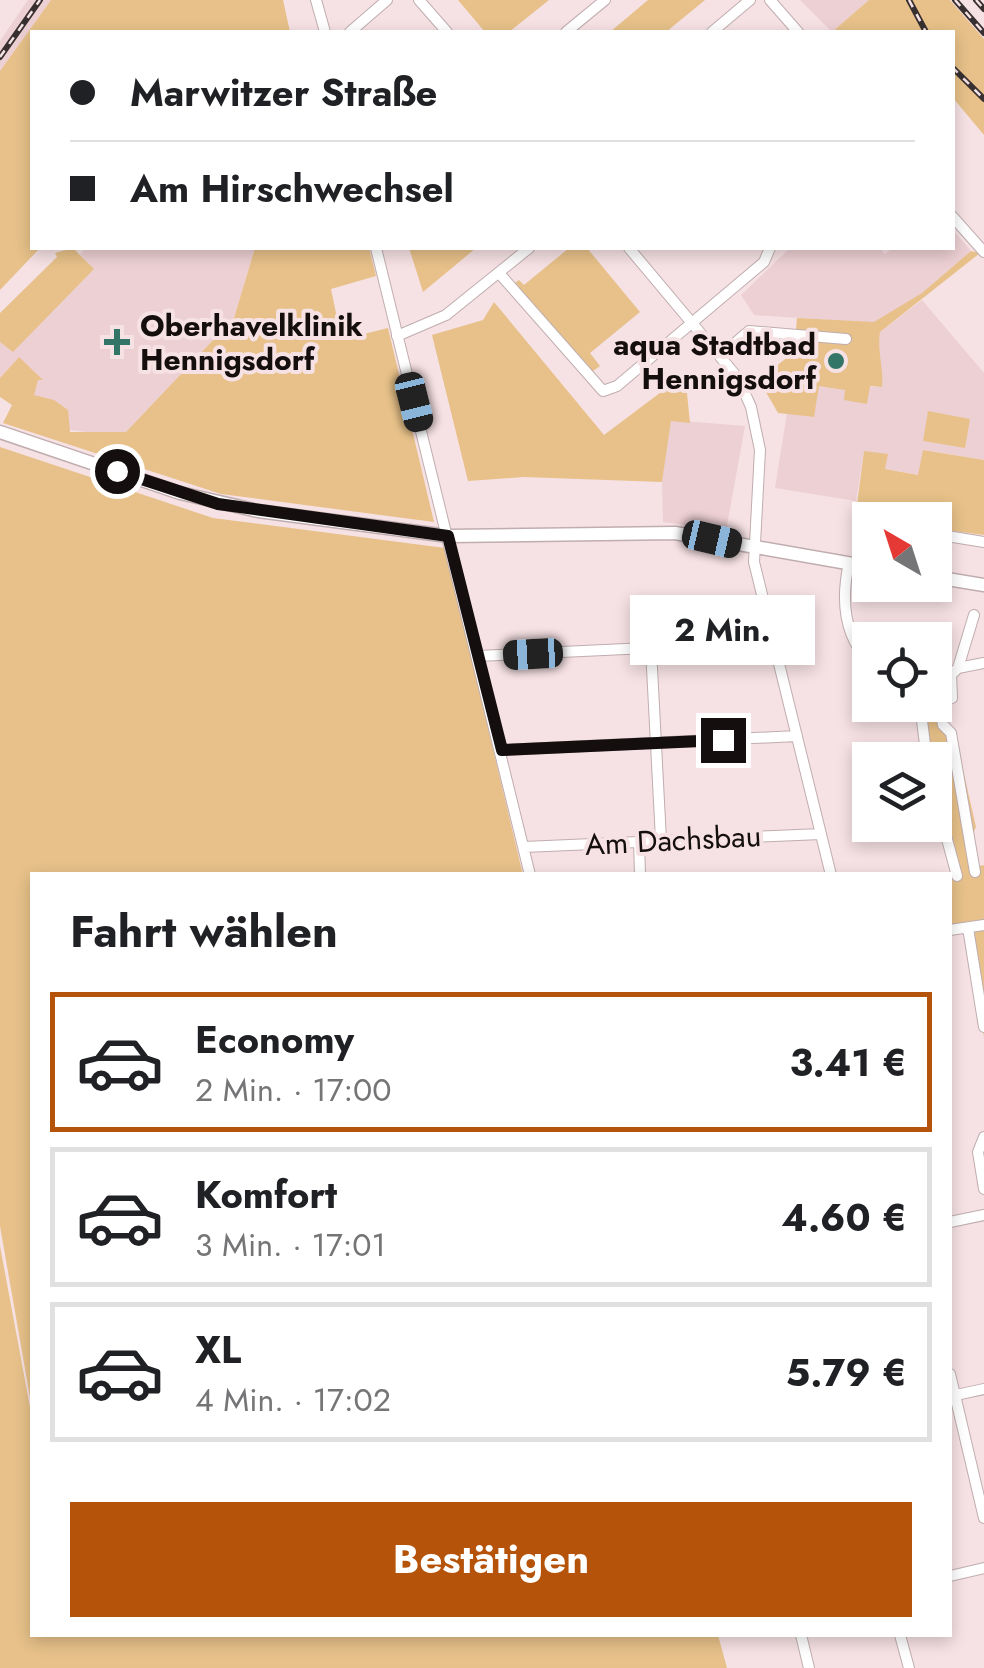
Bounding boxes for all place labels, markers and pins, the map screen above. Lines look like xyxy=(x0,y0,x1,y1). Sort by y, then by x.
place label: Oberhavelklinik Hennigsdorf xyxy=(140,304,364,381)
place label: aqua Stadtbad Hennigsdorf xyxy=(613,323,818,400)
marker: Oberhavelklinik Hennigsdorf xyxy=(104,329,130,355)
marker: aqua Stadtbad Hennigsdorf xyxy=(825,350,847,372)

